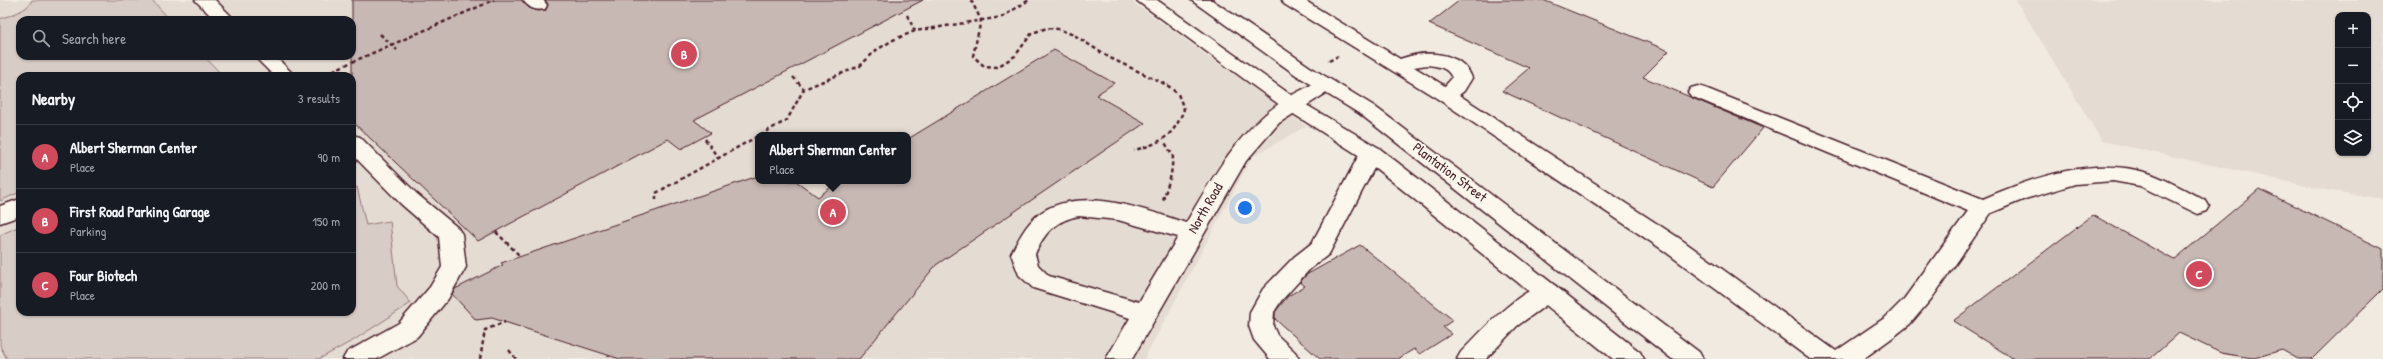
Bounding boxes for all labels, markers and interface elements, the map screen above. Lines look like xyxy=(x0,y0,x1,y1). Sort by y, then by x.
map controls xyxy=(2335,12,2371,156)
button: + xyxy=(2335,12,2371,48)
search box xyxy=(16,16,356,60)
icon: search xyxy=(30,27,52,49)
text: Search here xyxy=(62,28,126,49)
pin: B xyxy=(671,39,697,69)
button: − xyxy=(2335,48,2371,84)
button: locate xyxy=(2335,84,2371,120)
text: Nearby xyxy=(32,87,75,110)
text: 3 results xyxy=(298,89,340,107)
button: layers xyxy=(2335,120,2371,156)
popup xyxy=(755,132,911,184)
text: Albert Sherman Center xyxy=(70,137,197,158)
street label: Plantation Street xyxy=(1409,137,1491,206)
text: Albert Sherman Center xyxy=(770,139,896,160)
text: A xyxy=(42,148,48,166)
text: 90 m xyxy=(318,148,340,166)
text: Place xyxy=(70,158,95,176)
text: Place xyxy=(770,160,795,178)
street label: North Road xyxy=(1183,179,1227,236)
pin: A xyxy=(820,197,846,227)
your location xyxy=(1235,198,1255,218)
text: First Road Parking Garage xyxy=(70,201,210,222)
text: B xyxy=(42,212,48,230)
text: 150 m xyxy=(312,212,340,230)
text: Parking xyxy=(70,222,106,240)
pin: C xyxy=(2186,259,2212,289)
text: Four Biotech xyxy=(70,265,137,286)
text: C xyxy=(41,276,49,294)
text: 200 m xyxy=(310,276,340,294)
text: Place xyxy=(70,286,95,304)

